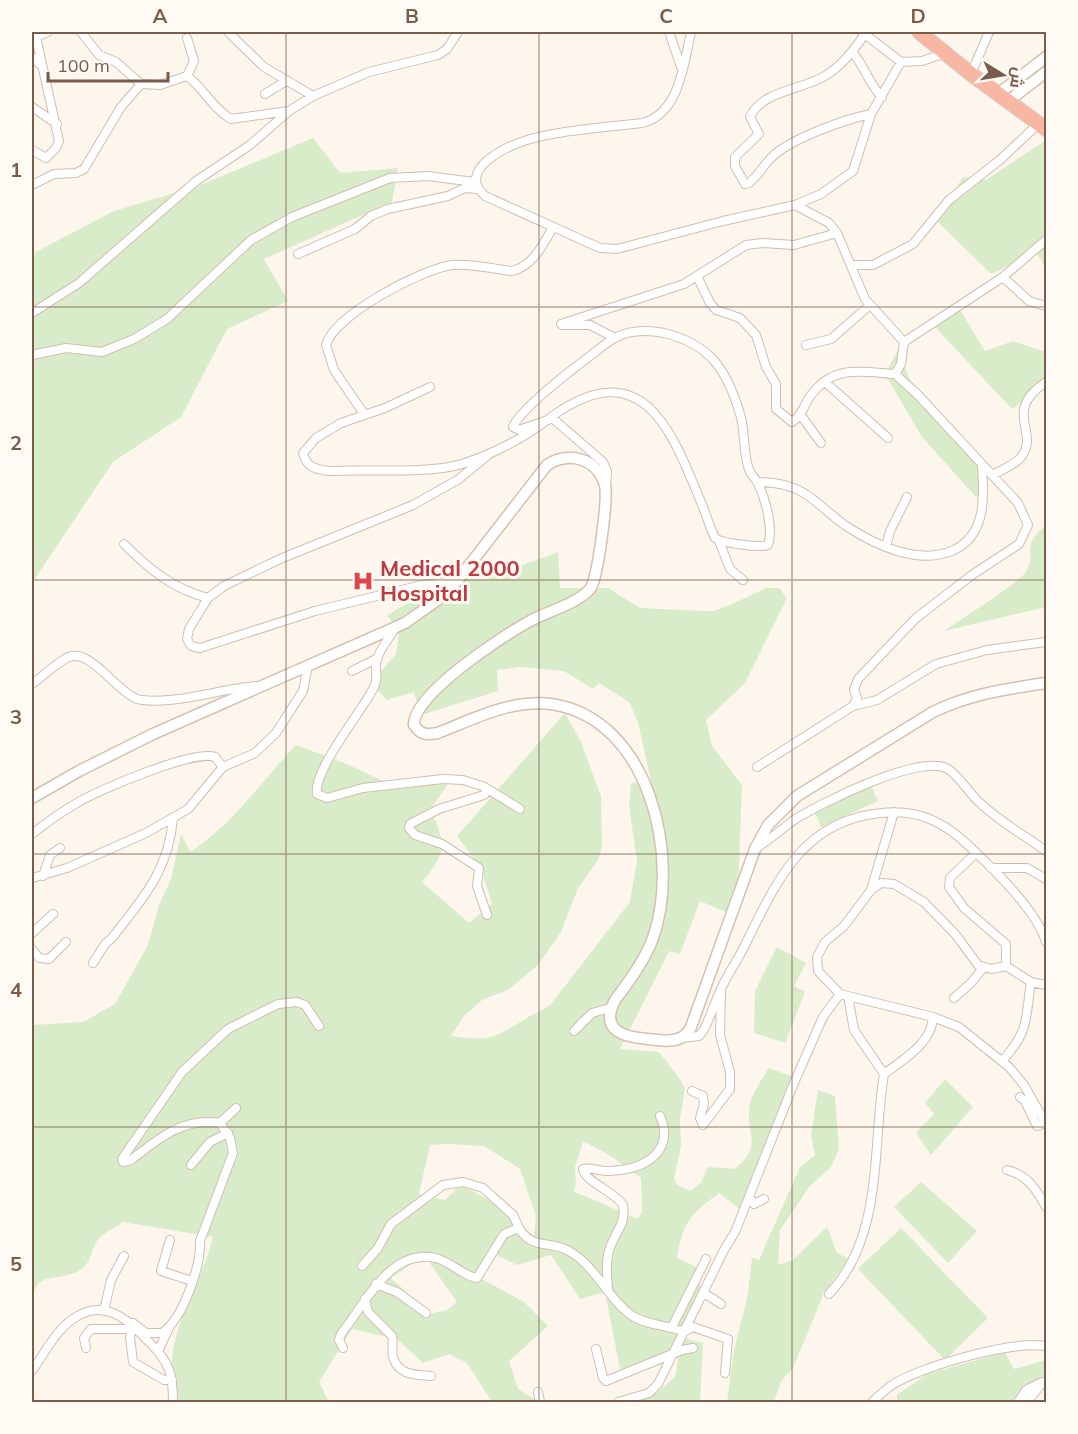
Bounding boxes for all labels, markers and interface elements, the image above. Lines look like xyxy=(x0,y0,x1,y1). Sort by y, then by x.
text: A xyxy=(153,3,168,28)
text: B xyxy=(405,3,419,28)
text: C xyxy=(659,3,673,28)
text: D xyxy=(910,3,926,28)
scale bar xyxy=(48,45,168,83)
north arrow xyxy=(973,45,1033,105)
text: 100 m xyxy=(57,54,110,77)
text: ش xyxy=(1006,66,1029,90)
text: 1 xyxy=(10,157,22,182)
text: 2 xyxy=(10,430,22,455)
place label: Medical 2000 Hospital xyxy=(380,554,520,607)
hospital icon: Medical 2000 Hospital xyxy=(351,569,375,593)
text: 3 xyxy=(10,704,22,729)
text: 4 xyxy=(10,977,22,1002)
text: 5 xyxy=(10,1251,22,1276)

